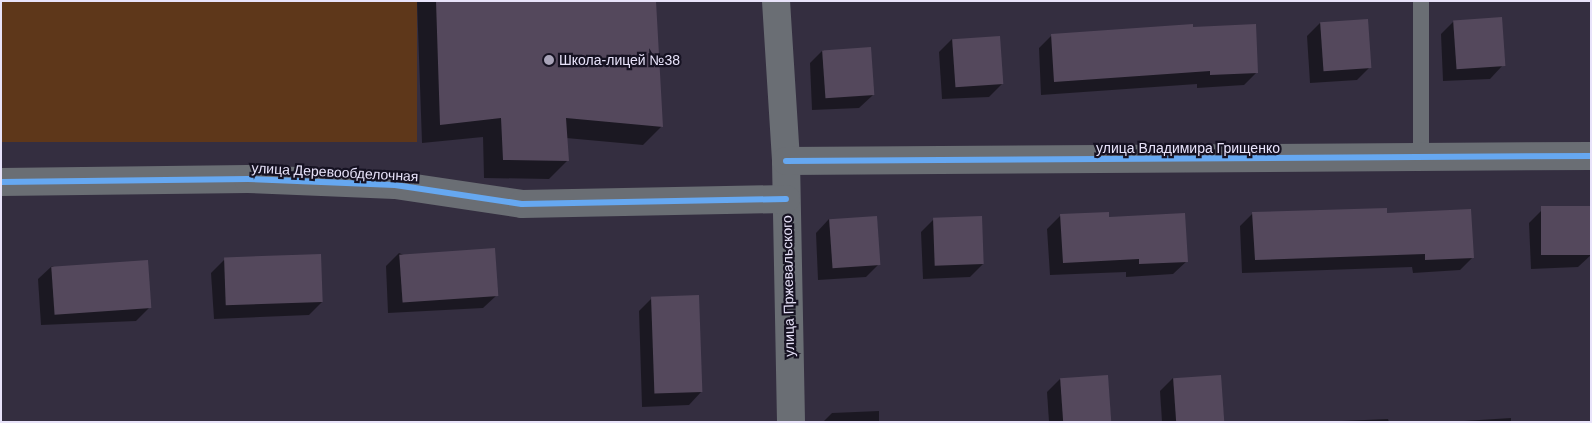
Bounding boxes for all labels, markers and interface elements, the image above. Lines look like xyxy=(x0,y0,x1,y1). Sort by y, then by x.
place label: Школа-лицей №38 xyxy=(559,52,680,68)
marker: Школа-лицей №38 xyxy=(543,54,555,66)
street label: улица Владимира Грищенко xyxy=(1096,140,1280,156)
street label: улица Деревообделочная xyxy=(251,159,419,185)
street label: улица Пржевальского xyxy=(778,215,798,357)

